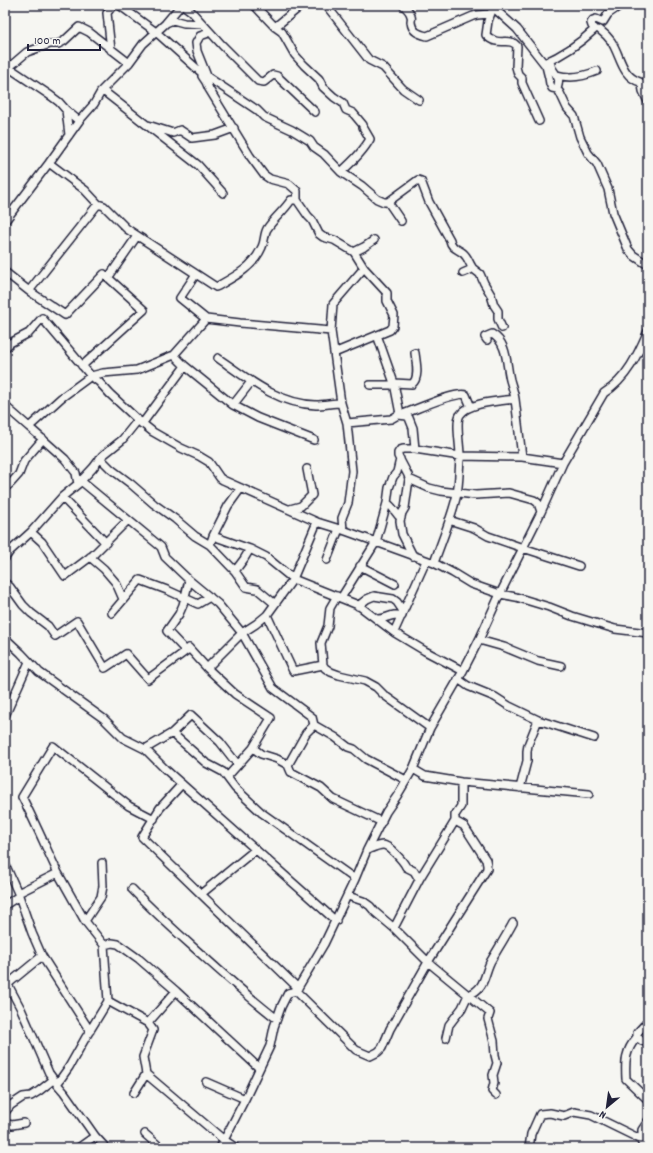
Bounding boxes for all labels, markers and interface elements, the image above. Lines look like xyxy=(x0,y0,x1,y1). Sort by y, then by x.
scale bar xyxy=(28,26,100,52)
text: 100 m xyxy=(34,33,61,50)
north arrow xyxy=(587,1087,627,1127)
text: N xyxy=(596,1105,609,1122)

